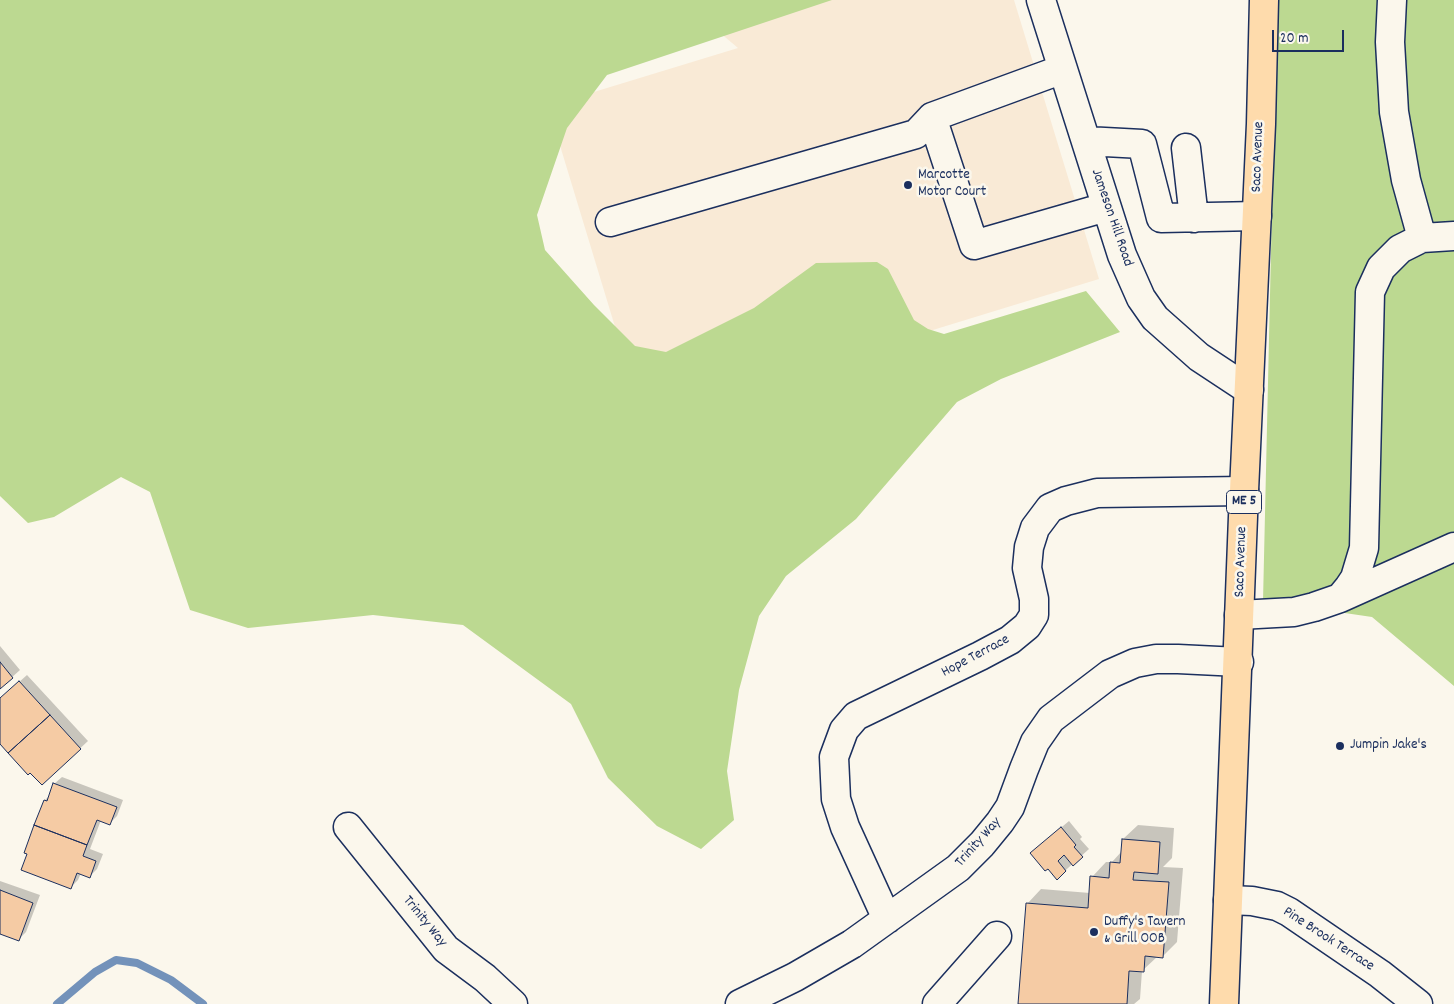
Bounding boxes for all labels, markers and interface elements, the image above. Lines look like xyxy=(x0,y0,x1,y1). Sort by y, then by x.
scale bar xyxy=(1274,20,1346,52)
text: 20 m xyxy=(1280,28,1308,50)
street label: Saco Avenue xyxy=(1249,121,1269,193)
place label: Marcotte Motor Court xyxy=(918,167,986,202)
street label: Jameson Hill Road xyxy=(1086,167,1136,269)
marker: Marcotte Motor Court xyxy=(902,179,914,191)
road number: ME 5 xyxy=(1226,491,1262,514)
street label: Saco Avenue xyxy=(1232,526,1252,598)
street label: Hope Terrace xyxy=(939,632,1013,682)
place label: Jumpin Jake's xyxy=(1350,737,1427,755)
marker: Jumpin Jake's xyxy=(1334,740,1346,752)
street label: Trinity Way xyxy=(952,814,1006,872)
street label: Trinity Way xyxy=(398,893,450,951)
street label: Pine Brook Terrace xyxy=(1279,904,1377,976)
place label: Duffy's Tavern & Grill OOB xyxy=(1104,914,1186,949)
marker: Duffy's Tavern & Grill OOB xyxy=(1088,926,1100,938)

